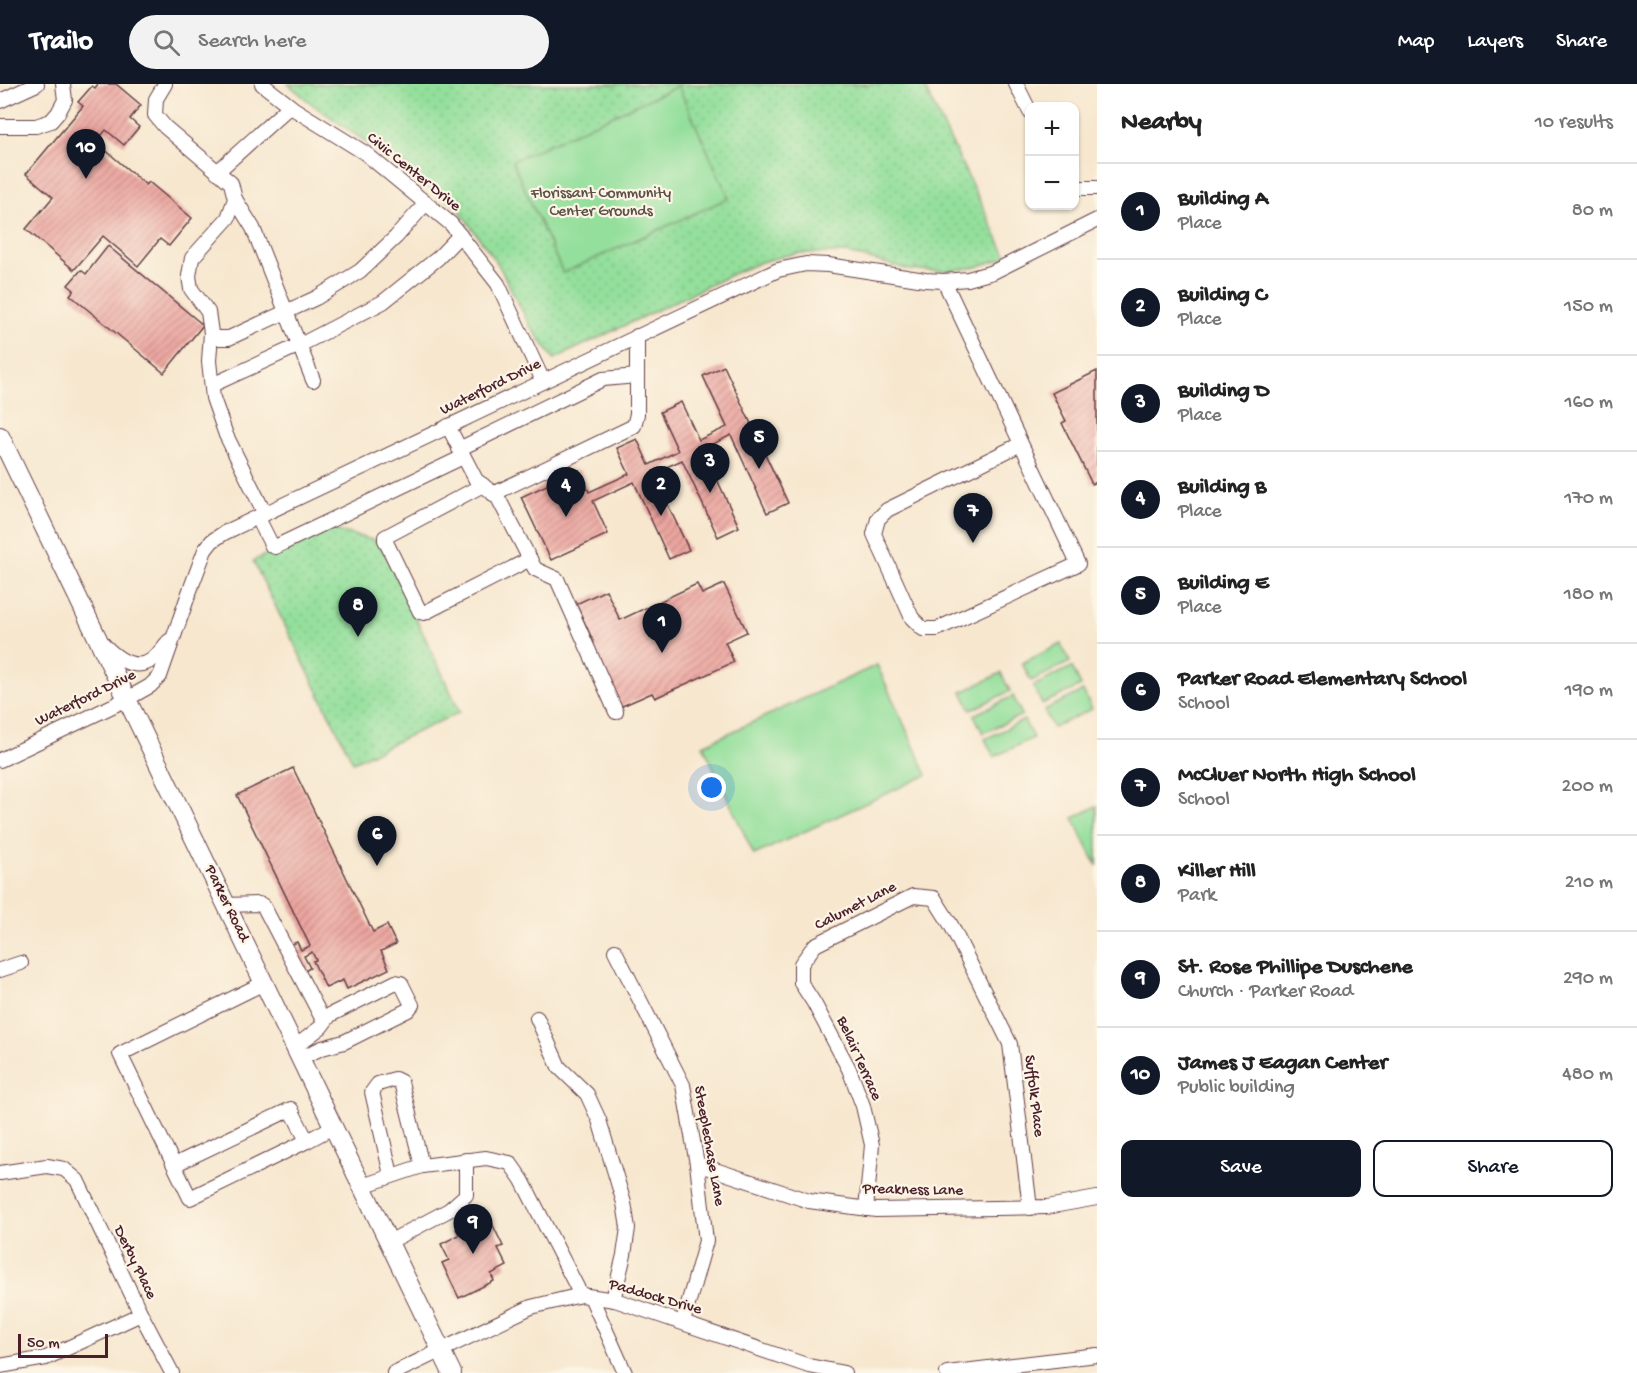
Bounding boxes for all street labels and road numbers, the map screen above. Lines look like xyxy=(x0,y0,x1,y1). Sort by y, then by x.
street label: Civic Center Drive xyxy=(362,129,464,217)
street label: Waterford Drive xyxy=(437,355,545,421)
street label: Waterford Drive xyxy=(32,666,140,732)
street label: Parker Road xyxy=(199,862,253,947)
street label: Calumet Lane xyxy=(812,878,901,936)
street label: Belair Terrace xyxy=(831,1013,885,1105)
street label: Suffolk Place xyxy=(1019,1054,1048,1139)
street label: Steeplechase Lane xyxy=(688,1084,728,1208)
street label: Preakness Lane xyxy=(861,1181,964,1201)
street label: Derby Place xyxy=(108,1222,160,1304)
street label: Paddock Drive xyxy=(605,1275,704,1321)

